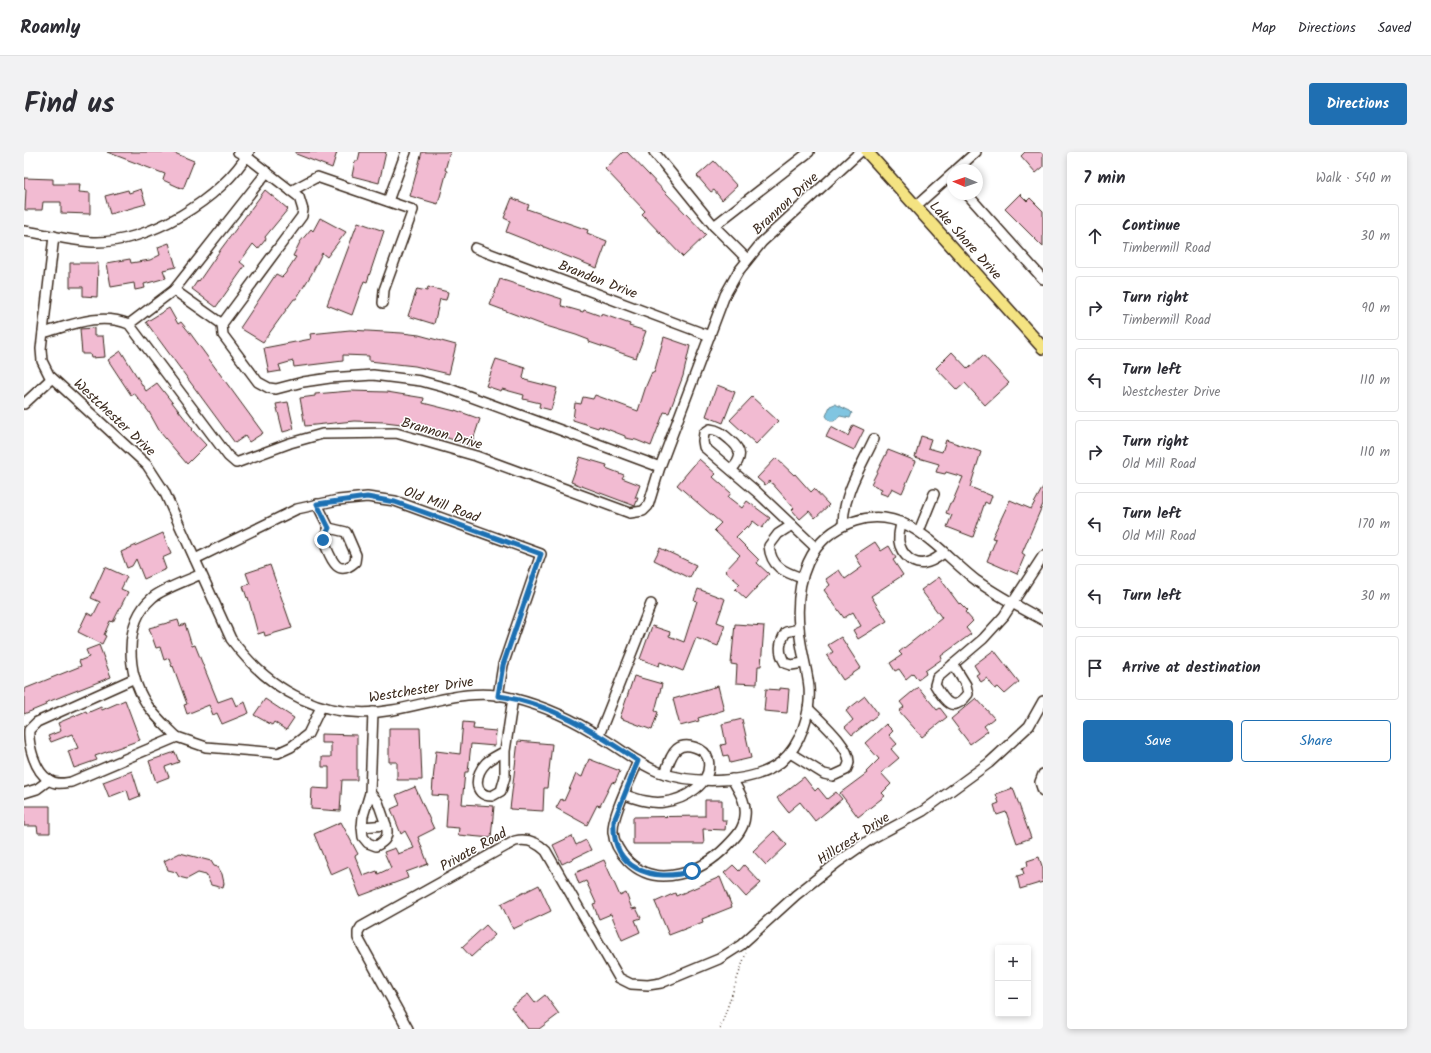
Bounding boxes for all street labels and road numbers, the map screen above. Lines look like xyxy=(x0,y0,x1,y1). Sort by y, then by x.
street label: Brannon Drive xyxy=(748,167,824,240)
street label: Lake Shore Drive xyxy=(924,196,1007,286)
street label: Brandon Drive xyxy=(555,255,641,305)
street label: Westchester Drive xyxy=(68,374,161,462)
street label: Brannon Drive xyxy=(398,412,486,456)
street label: Old Mill Road xyxy=(401,481,484,529)
street label: Westchester Drive xyxy=(367,671,476,709)
street label: Hillcrest Drive xyxy=(813,807,895,871)
street label: Private Road xyxy=(436,822,512,877)

